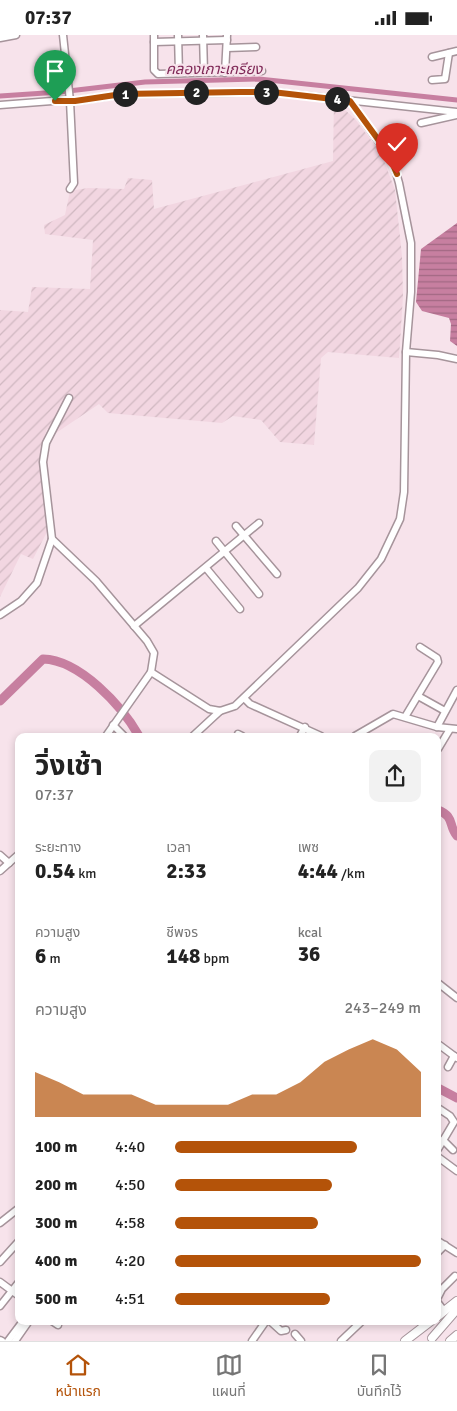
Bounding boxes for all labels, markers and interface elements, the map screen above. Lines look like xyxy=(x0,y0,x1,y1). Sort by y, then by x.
text: 07:37 xyxy=(25,6,72,30)
pin xyxy=(34,50,76,101)
icon: arrive xyxy=(41,57,69,85)
water label: คลองเกาะเกรียง xyxy=(166,60,263,78)
pin: 2 xyxy=(184,79,208,105)
pin: 3 xyxy=(254,79,278,105)
pin: 1 xyxy=(112,81,138,107)
text: 2 xyxy=(193,84,200,101)
text: 3 xyxy=(263,84,270,101)
text: 1 xyxy=(122,86,129,103)
pin: 4 xyxy=(324,87,350,111)
text: 4 xyxy=(334,91,341,108)
pin xyxy=(376,123,418,174)
icon: check xyxy=(383,130,411,158)
text: วิ่งเช้า xyxy=(35,749,103,783)
button: share xyxy=(369,750,421,802)
text: 07:37 xyxy=(35,785,74,805)
text: ระยะทาง xyxy=(35,839,81,856)
text: เวลา xyxy=(166,839,191,856)
text: เพซ xyxy=(298,839,319,856)
text: 0.54 xyxy=(35,858,75,884)
text: 2:33 xyxy=(166,858,207,884)
text: 4:44 xyxy=(298,858,338,884)
text: km xyxy=(75,865,96,882)
text: /km xyxy=(338,865,365,882)
text: ความสูง xyxy=(35,924,80,941)
text: ชีพจร xyxy=(166,924,198,941)
text: kcal xyxy=(298,924,322,941)
text: 36 xyxy=(298,941,320,967)
text: 6 xyxy=(35,943,46,969)
text: 148 xyxy=(166,943,200,969)
text: m xyxy=(46,950,61,967)
text: bpm xyxy=(200,950,229,967)
text: 243–249 m xyxy=(344,998,421,1018)
text: ความสูง xyxy=(35,1000,87,1020)
text: 100 m xyxy=(35,1137,77,1157)
text: 4:40 xyxy=(115,1137,145,1157)
text: 200 m xyxy=(35,1175,77,1195)
text: 4:50 xyxy=(115,1175,145,1195)
text: 300 m xyxy=(35,1213,77,1233)
text: 4:58 xyxy=(115,1213,145,1233)
text: 400 m xyxy=(35,1251,77,1271)
text: 4:20 xyxy=(115,1251,145,1271)
text: 500 m xyxy=(35,1289,77,1309)
text: 4:51 xyxy=(115,1289,145,1309)
tab: หน้าแรก xyxy=(55,1351,101,1402)
tab: แผนที่ xyxy=(212,1351,246,1402)
tab: บันทึกไว้ xyxy=(357,1351,402,1402)

